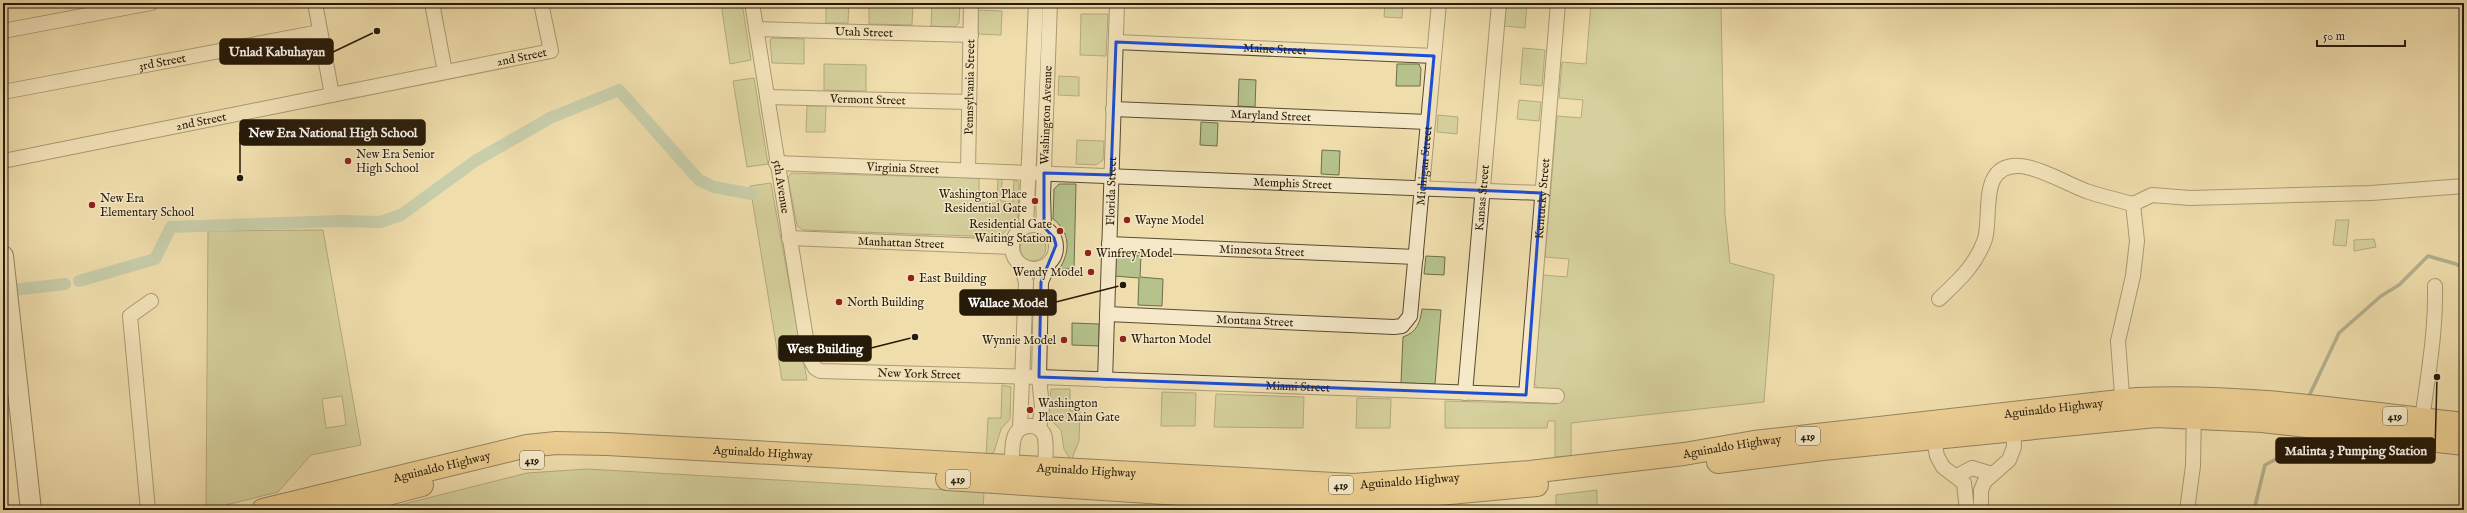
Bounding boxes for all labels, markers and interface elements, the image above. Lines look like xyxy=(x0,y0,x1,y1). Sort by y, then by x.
scale bar xyxy=(2317,22,2405,48)
street label: Utah Street xyxy=(835,24,893,41)
text: 50 m xyxy=(2323,29,2345,44)
callout: Unlad Kabuhayan xyxy=(220,39,333,64)
street label: Pennsylvania Street xyxy=(962,39,978,135)
street label: Maine Street xyxy=(1242,41,1307,58)
text: Unlad Kabuhayan xyxy=(228,44,325,61)
street label: 2nd Street xyxy=(495,45,548,70)
street label: 3rd Street xyxy=(137,51,187,74)
street label: Washington Avenue xyxy=(1037,65,1056,165)
street label: Vermont Street xyxy=(829,92,906,108)
street label: Maryland Street xyxy=(1230,107,1311,125)
street label: 2nd Street xyxy=(175,109,228,134)
callout: New Era National High School xyxy=(240,120,425,145)
text: New Era National High School xyxy=(248,125,418,142)
street label: Michigan Street xyxy=(1413,125,1436,206)
place label: New Era Senior High School xyxy=(356,147,435,176)
marker: New Era Senior High School xyxy=(343,156,353,166)
street label: Florida Street xyxy=(1103,156,1120,226)
street label: Kentucky Street xyxy=(1532,158,1553,240)
street label: 5th Avenue xyxy=(769,159,793,215)
street label: Virginia Street xyxy=(865,160,939,177)
street label: Kansas Street xyxy=(1472,164,1493,231)
street label: Memphis Street xyxy=(1253,175,1332,193)
place label: Washington Place Residential Gate xyxy=(939,187,1027,216)
place label: New Era Elementary School xyxy=(100,191,195,220)
marker: Washington Place Residential Gate xyxy=(1030,196,1040,206)
marker: New Era Elementary School xyxy=(87,200,97,210)
place label: Wayne Model xyxy=(1135,213,1205,228)
marker: Wayne Model xyxy=(1122,215,1132,225)
place label: Residential Gate Waiting Station xyxy=(969,217,1053,246)
marker: Residential Gate Waiting Station xyxy=(1055,226,1065,236)
street label: Manhattan Street xyxy=(857,234,945,252)
street label: Minnesota Street xyxy=(1219,242,1305,260)
place label: Winfrey Model xyxy=(1096,246,1173,261)
marker: Winfrey Model xyxy=(1083,248,1093,258)
place label: Wendy Model xyxy=(1013,265,1084,280)
marker: Wendy Model xyxy=(1086,267,1096,277)
place label: East Building xyxy=(919,271,987,286)
marker: East Building xyxy=(906,273,916,283)
callout: Wallace Model xyxy=(960,290,1056,315)
place label: North Building xyxy=(847,295,925,310)
text: Wallace Model xyxy=(967,295,1048,312)
marker: North Building xyxy=(834,297,844,307)
street label: Montana Street xyxy=(1216,312,1294,330)
place label: Wharton Model xyxy=(1131,332,1212,347)
place label: Wynnie Model xyxy=(982,333,1057,348)
marker: Wharton Model xyxy=(1118,334,1128,344)
marker: Wynnie Model xyxy=(1059,335,1069,345)
callout: West Building xyxy=(779,336,871,361)
text: West Building xyxy=(786,341,864,358)
street label: New York Street xyxy=(877,366,961,383)
street label: Miami Street xyxy=(1265,378,1330,396)
place label: Washington Place Main Gate xyxy=(1038,396,1120,425)
street label: Aguinaldo Highway xyxy=(2002,396,2104,422)
marker: Washington Place Main Gate xyxy=(1025,405,1035,415)
road number: 419 xyxy=(2383,407,2407,425)
road number: 419 xyxy=(1796,427,1820,445)
street label: Aguinaldo Highway xyxy=(1681,432,1782,462)
callout: Malinta 3 Pumping Station xyxy=(2276,438,2435,463)
street label: Aguinaldo Highway xyxy=(712,443,813,463)
text: Malinta 3 Pumping Station xyxy=(2285,443,2427,460)
street label: Aguinaldo Highway xyxy=(391,448,492,486)
road number: 419 xyxy=(520,451,544,469)
street label: Aguinaldo Highway xyxy=(1035,461,1137,481)
road number: 419 xyxy=(946,470,970,488)
street label: Aguinaldo Highway xyxy=(1359,470,1460,493)
road number: 419 xyxy=(1329,476,1353,494)

